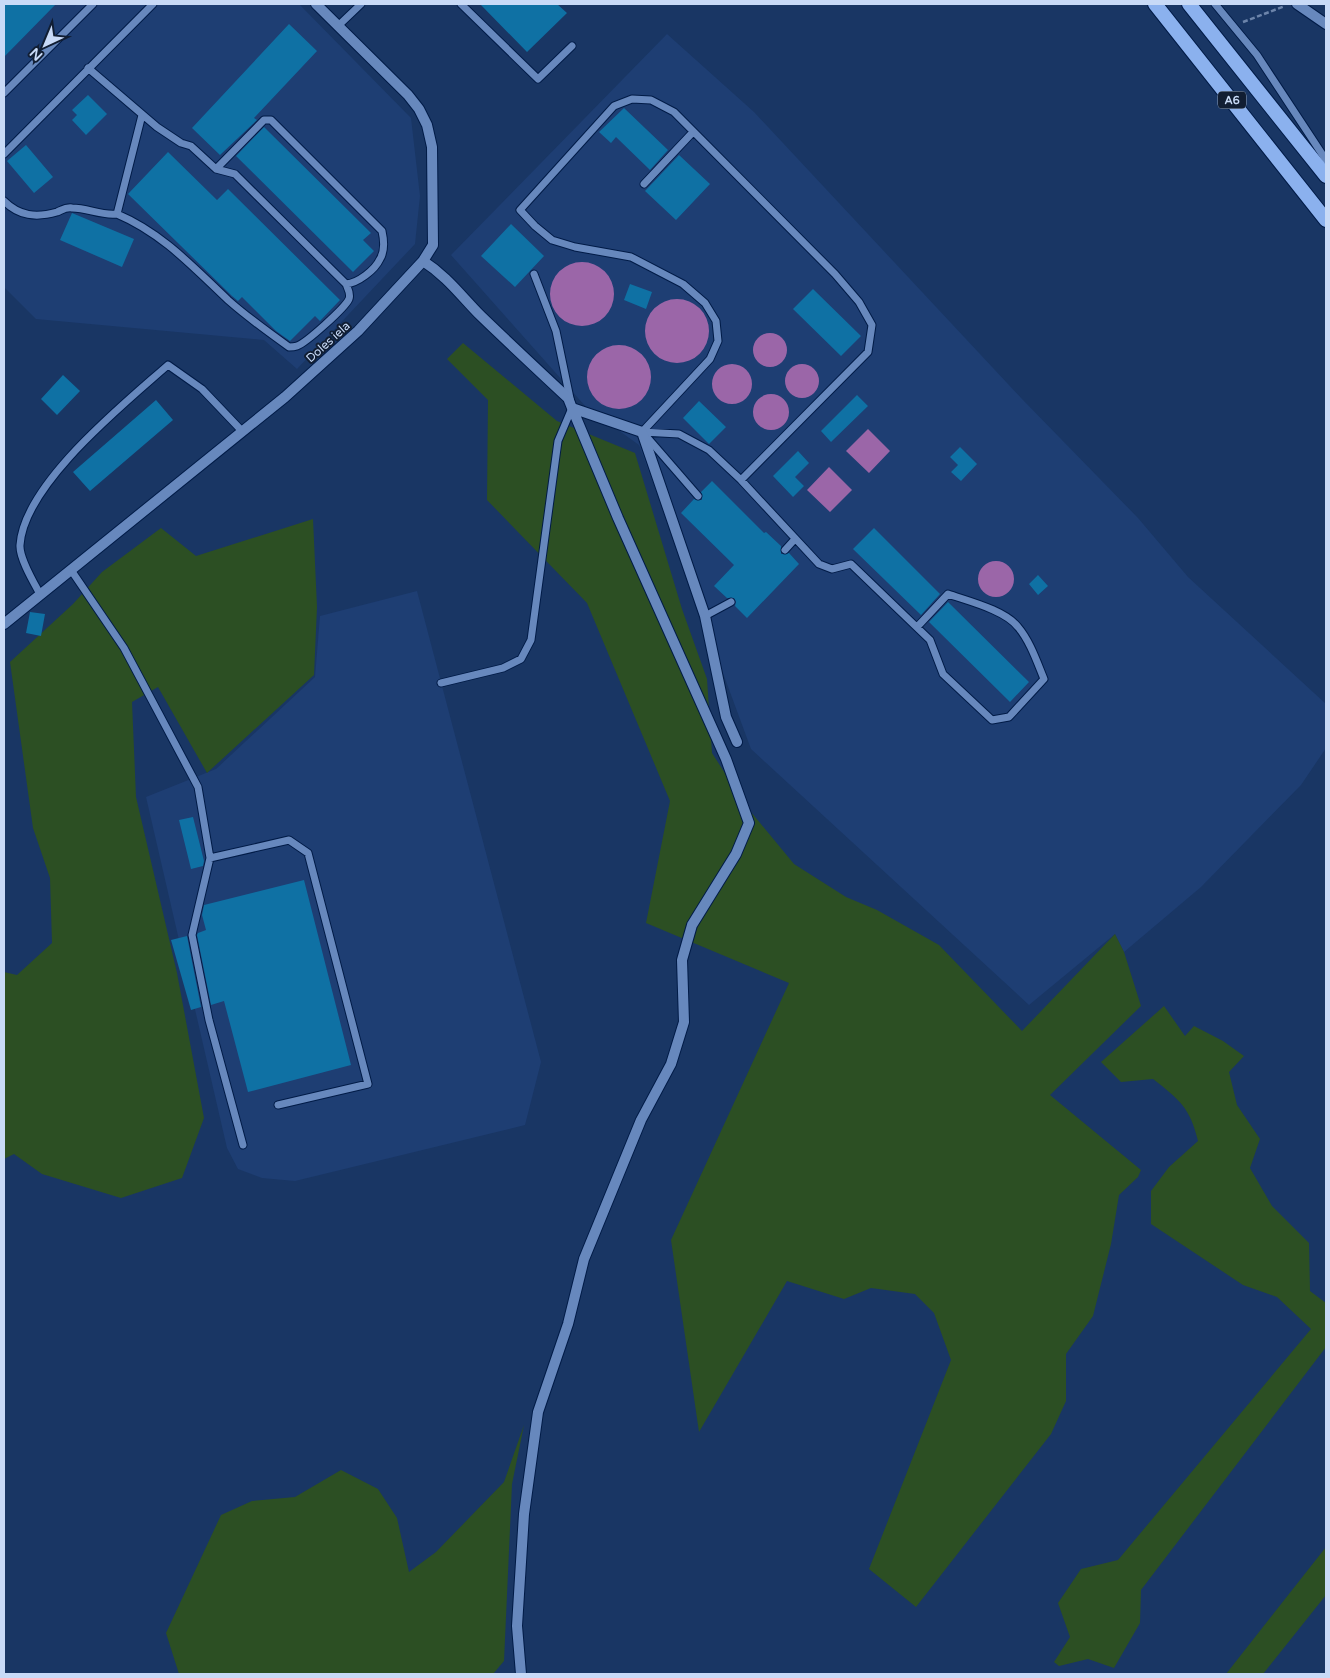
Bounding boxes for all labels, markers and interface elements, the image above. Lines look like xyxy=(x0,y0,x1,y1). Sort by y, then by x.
north arrow xyxy=(20,20,70,70)
text: N xyxy=(26,44,46,64)
road number: A6 xyxy=(1218,92,1246,108)
street label: Doles iela xyxy=(303,319,353,365)

